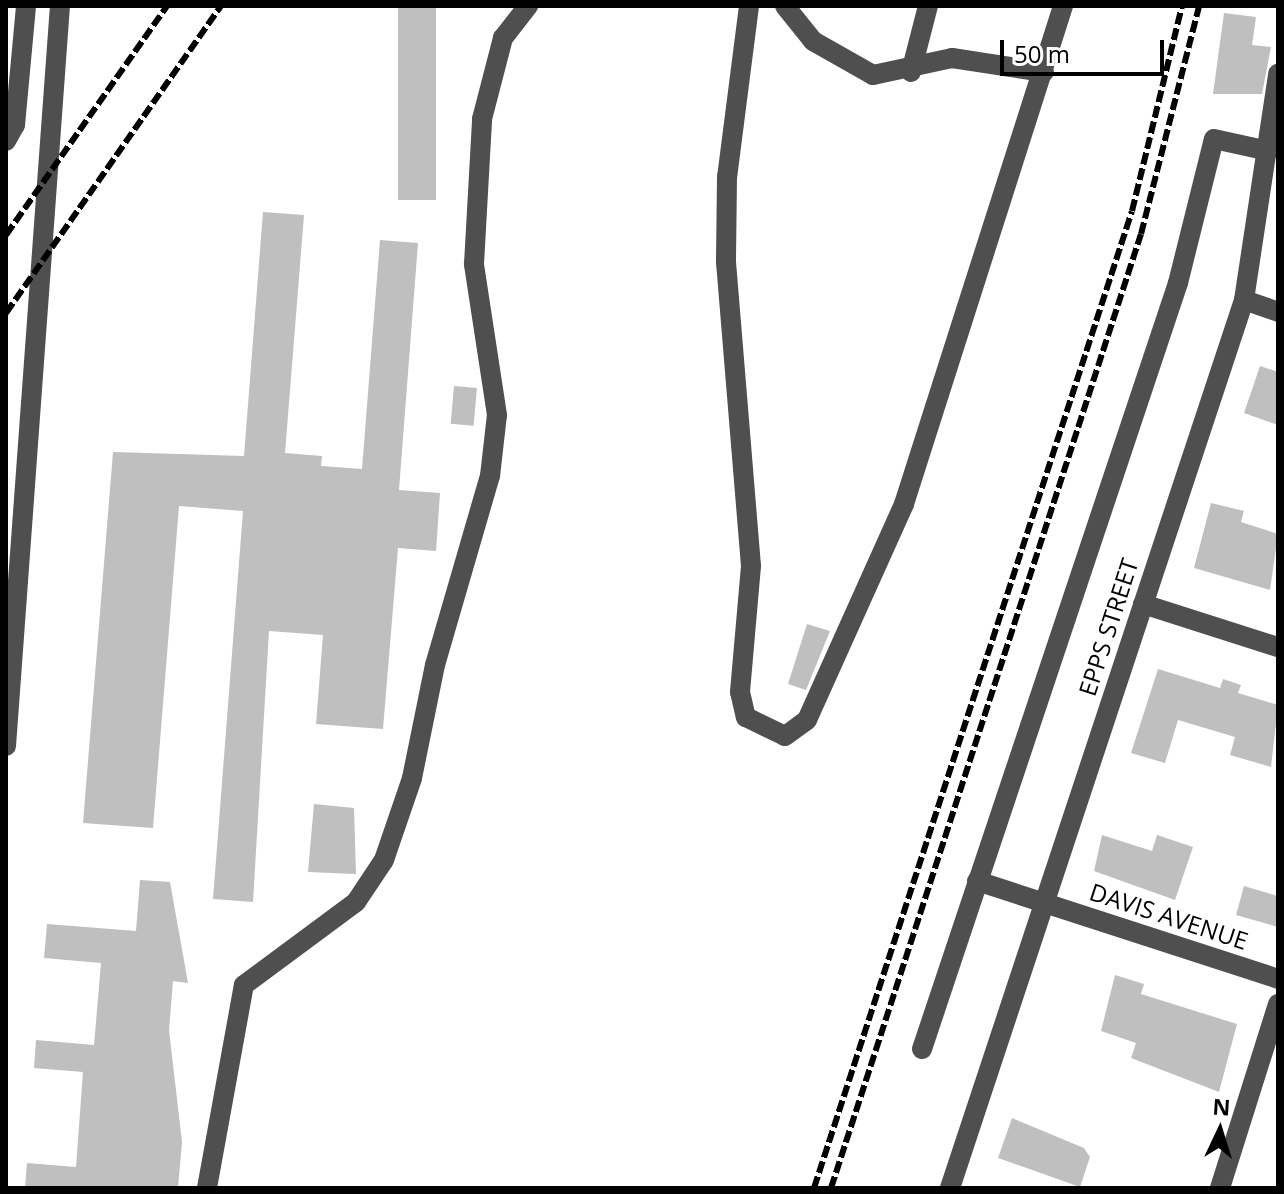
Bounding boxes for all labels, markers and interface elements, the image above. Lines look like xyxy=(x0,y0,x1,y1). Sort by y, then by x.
scale bar xyxy=(1004,24,1168,74)
text: 50 m xyxy=(1014,37,1070,70)
street label: EPPS STREET xyxy=(1072,555,1144,699)
street label: DAVIS AVENUE xyxy=(1086,877,1252,955)
north arrow xyxy=(1180,1090,1260,1170)
text: N xyxy=(1212,1090,1232,1122)

